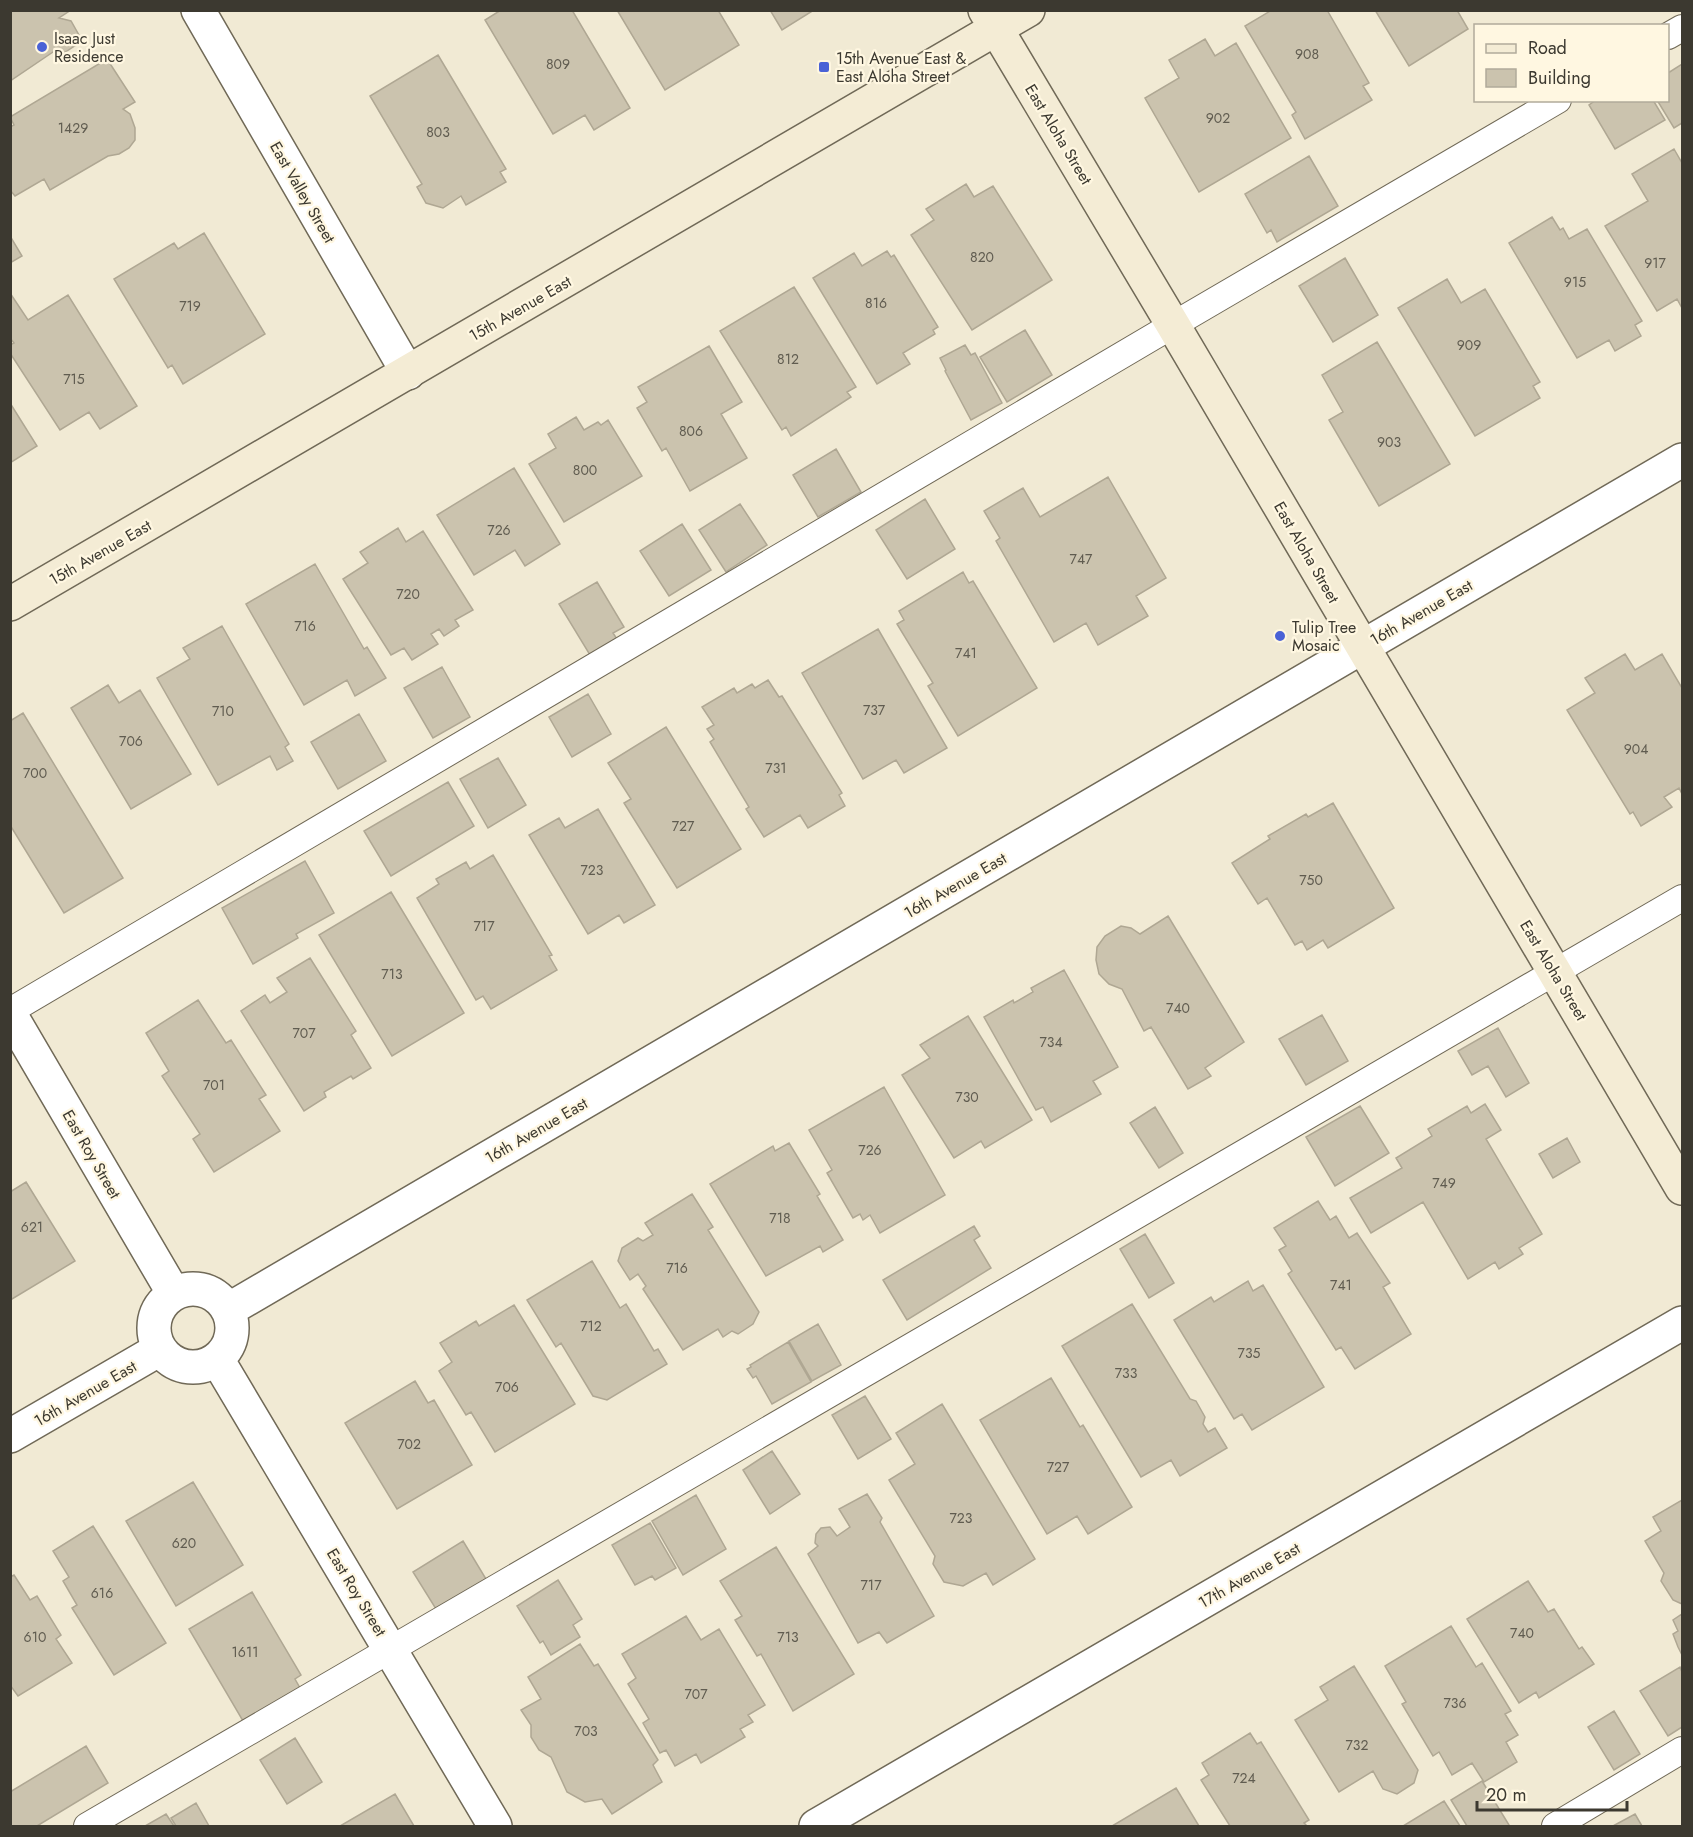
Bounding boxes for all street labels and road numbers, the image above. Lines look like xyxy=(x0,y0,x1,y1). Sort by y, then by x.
street label: East Aloha Street xyxy=(1019,80,1098,189)
street label: East Valley Street xyxy=(264,137,341,247)
street label: 15th Avenue East xyxy=(465,270,576,347)
street label: East Aloha Street xyxy=(1268,497,1345,607)
street label: 15th Avenue East xyxy=(45,514,156,591)
street label: 16th Avenue East xyxy=(1366,574,1477,651)
street label: 16th Avenue East xyxy=(900,847,1011,924)
street label: East Aloha Street xyxy=(1514,916,1593,1025)
street label: 16th Avenue East xyxy=(481,1092,592,1169)
street label: East Roy Street xyxy=(57,1106,126,1203)
street label: 16th Avenue East xyxy=(30,1355,141,1432)
street label: 17th Avenue East xyxy=(1194,1537,1305,1614)
street label: East Roy Street xyxy=(321,1544,392,1641)

